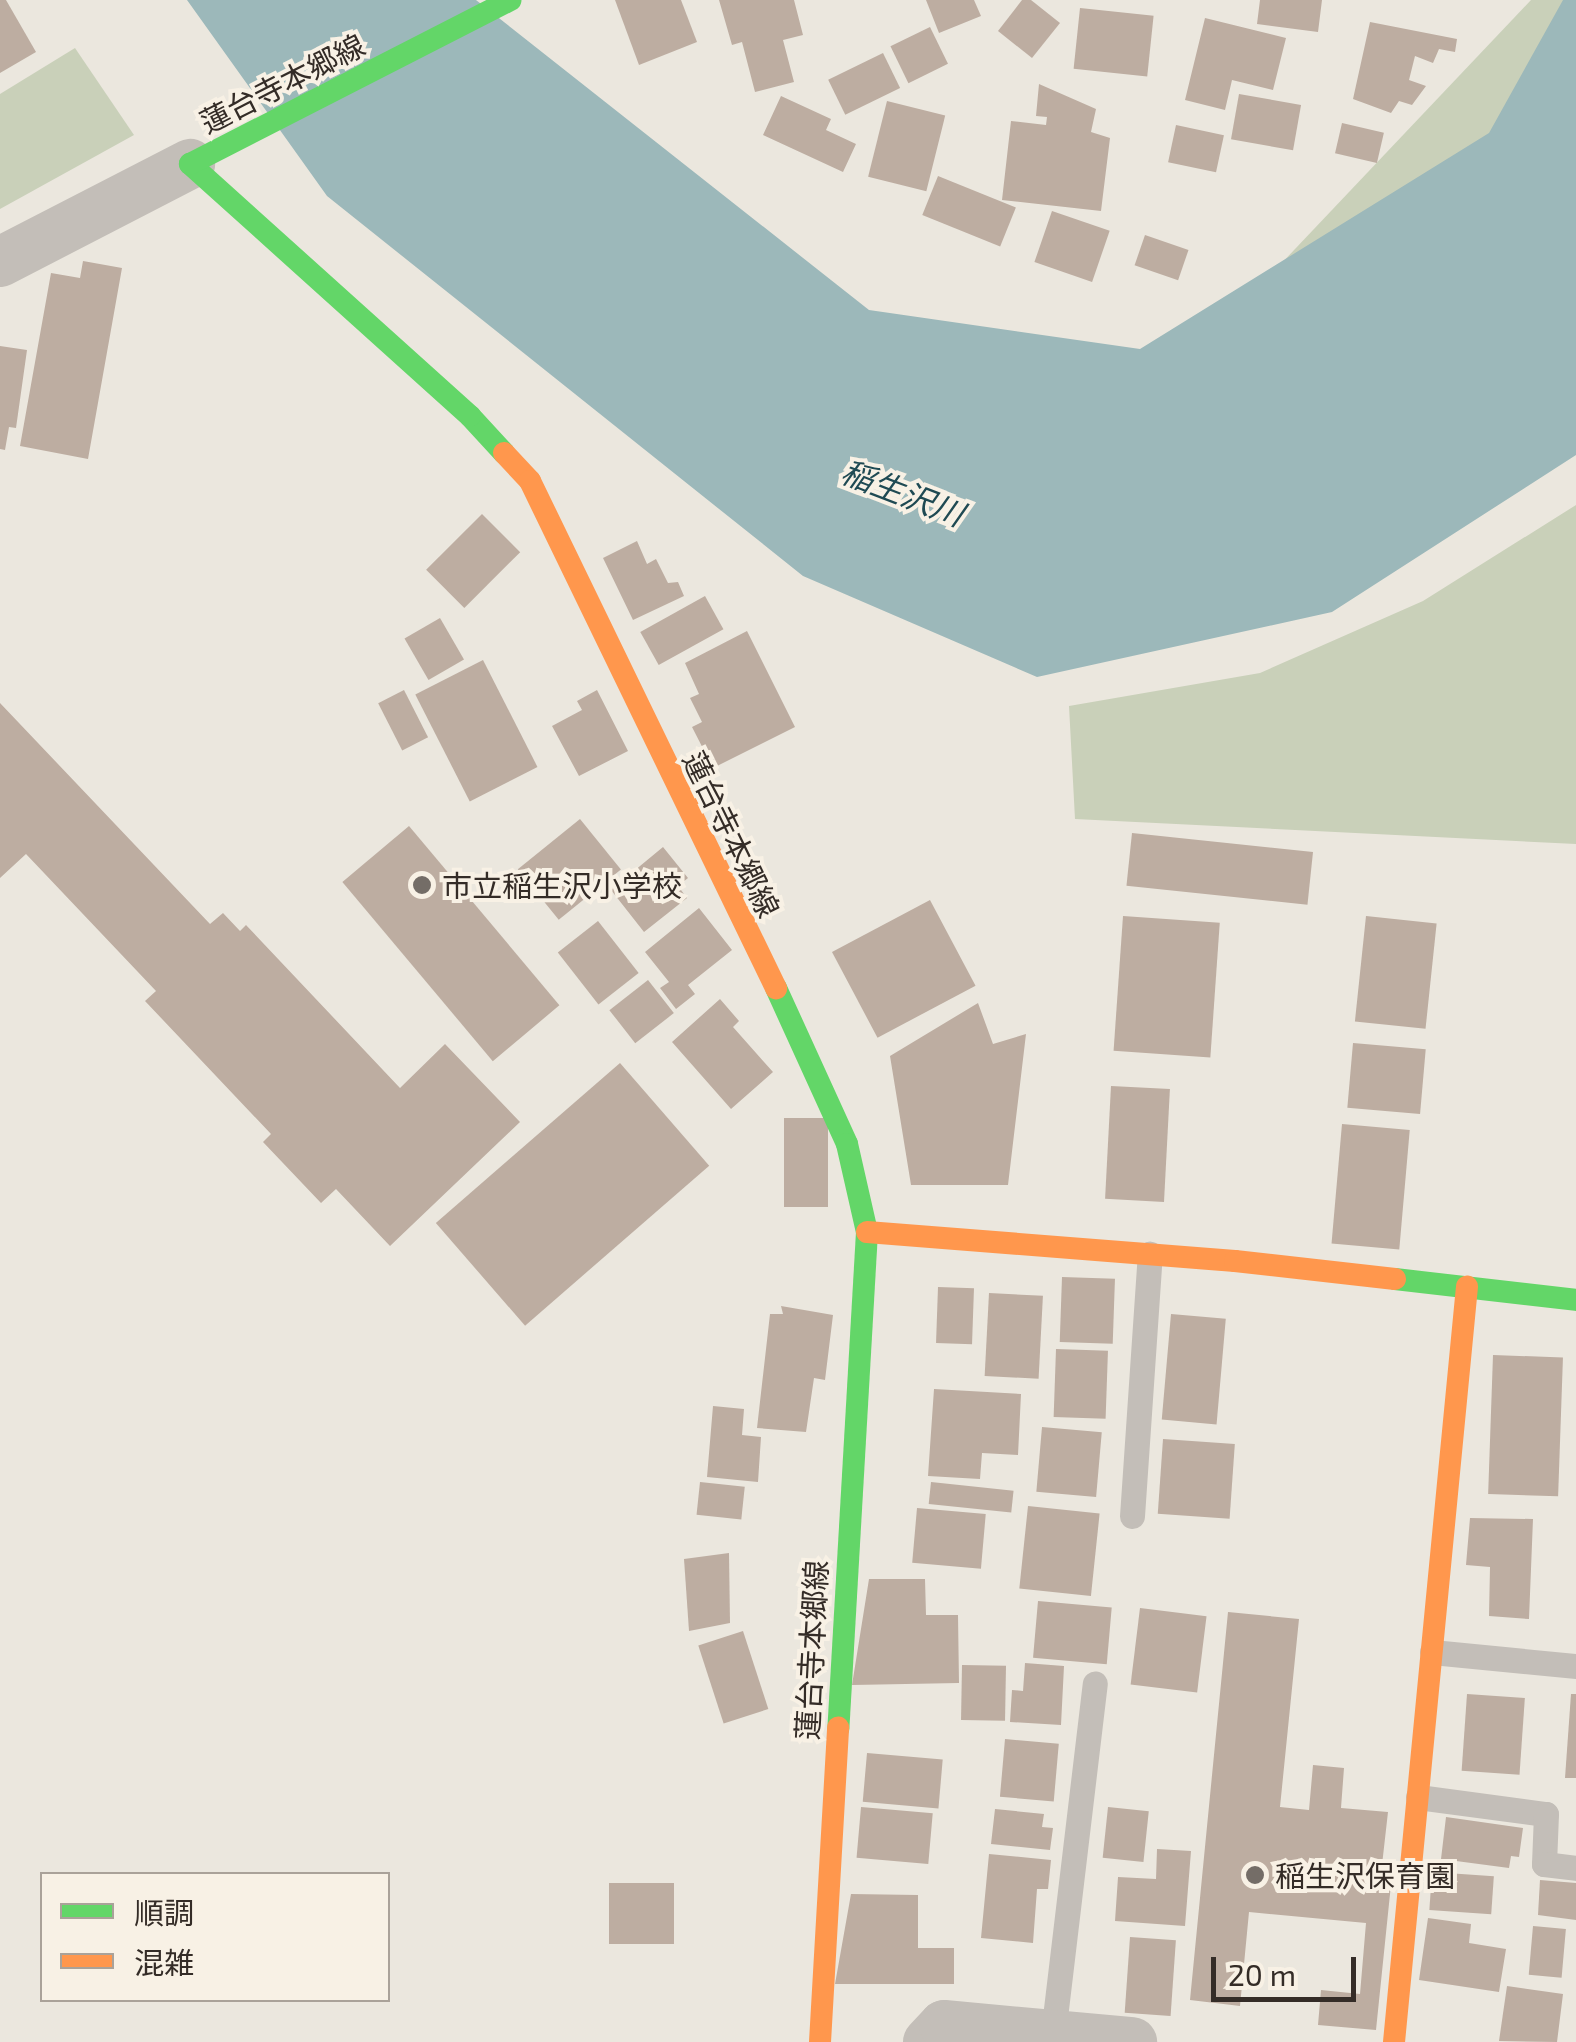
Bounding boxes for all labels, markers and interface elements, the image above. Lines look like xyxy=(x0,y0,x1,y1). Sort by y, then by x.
street label: 蓮台寺本郷線 xyxy=(194,26,370,140)
water label: 稲生沢川 xyxy=(836,451,970,533)
street label: 蓮台寺本郷線 xyxy=(676,745,788,923)
place label: 市立稲生沢小学校 xyxy=(442,867,682,903)
marker: 市立稲生沢小学校 xyxy=(411,874,433,896)
street label: 蓮台寺本郷線 xyxy=(788,1559,834,1741)
place label: 稲生沢保育園 xyxy=(1275,1857,1455,1893)
marker: 稲生沢保育園 xyxy=(1244,1864,1266,1886)
legend xyxy=(40,1872,390,2002)
text: 順調 xyxy=(134,1894,194,1930)
scale bar xyxy=(1216,1937,1361,1999)
text: 混雑 xyxy=(134,1944,194,1980)
text: 20 m xyxy=(1228,1956,1296,1992)

